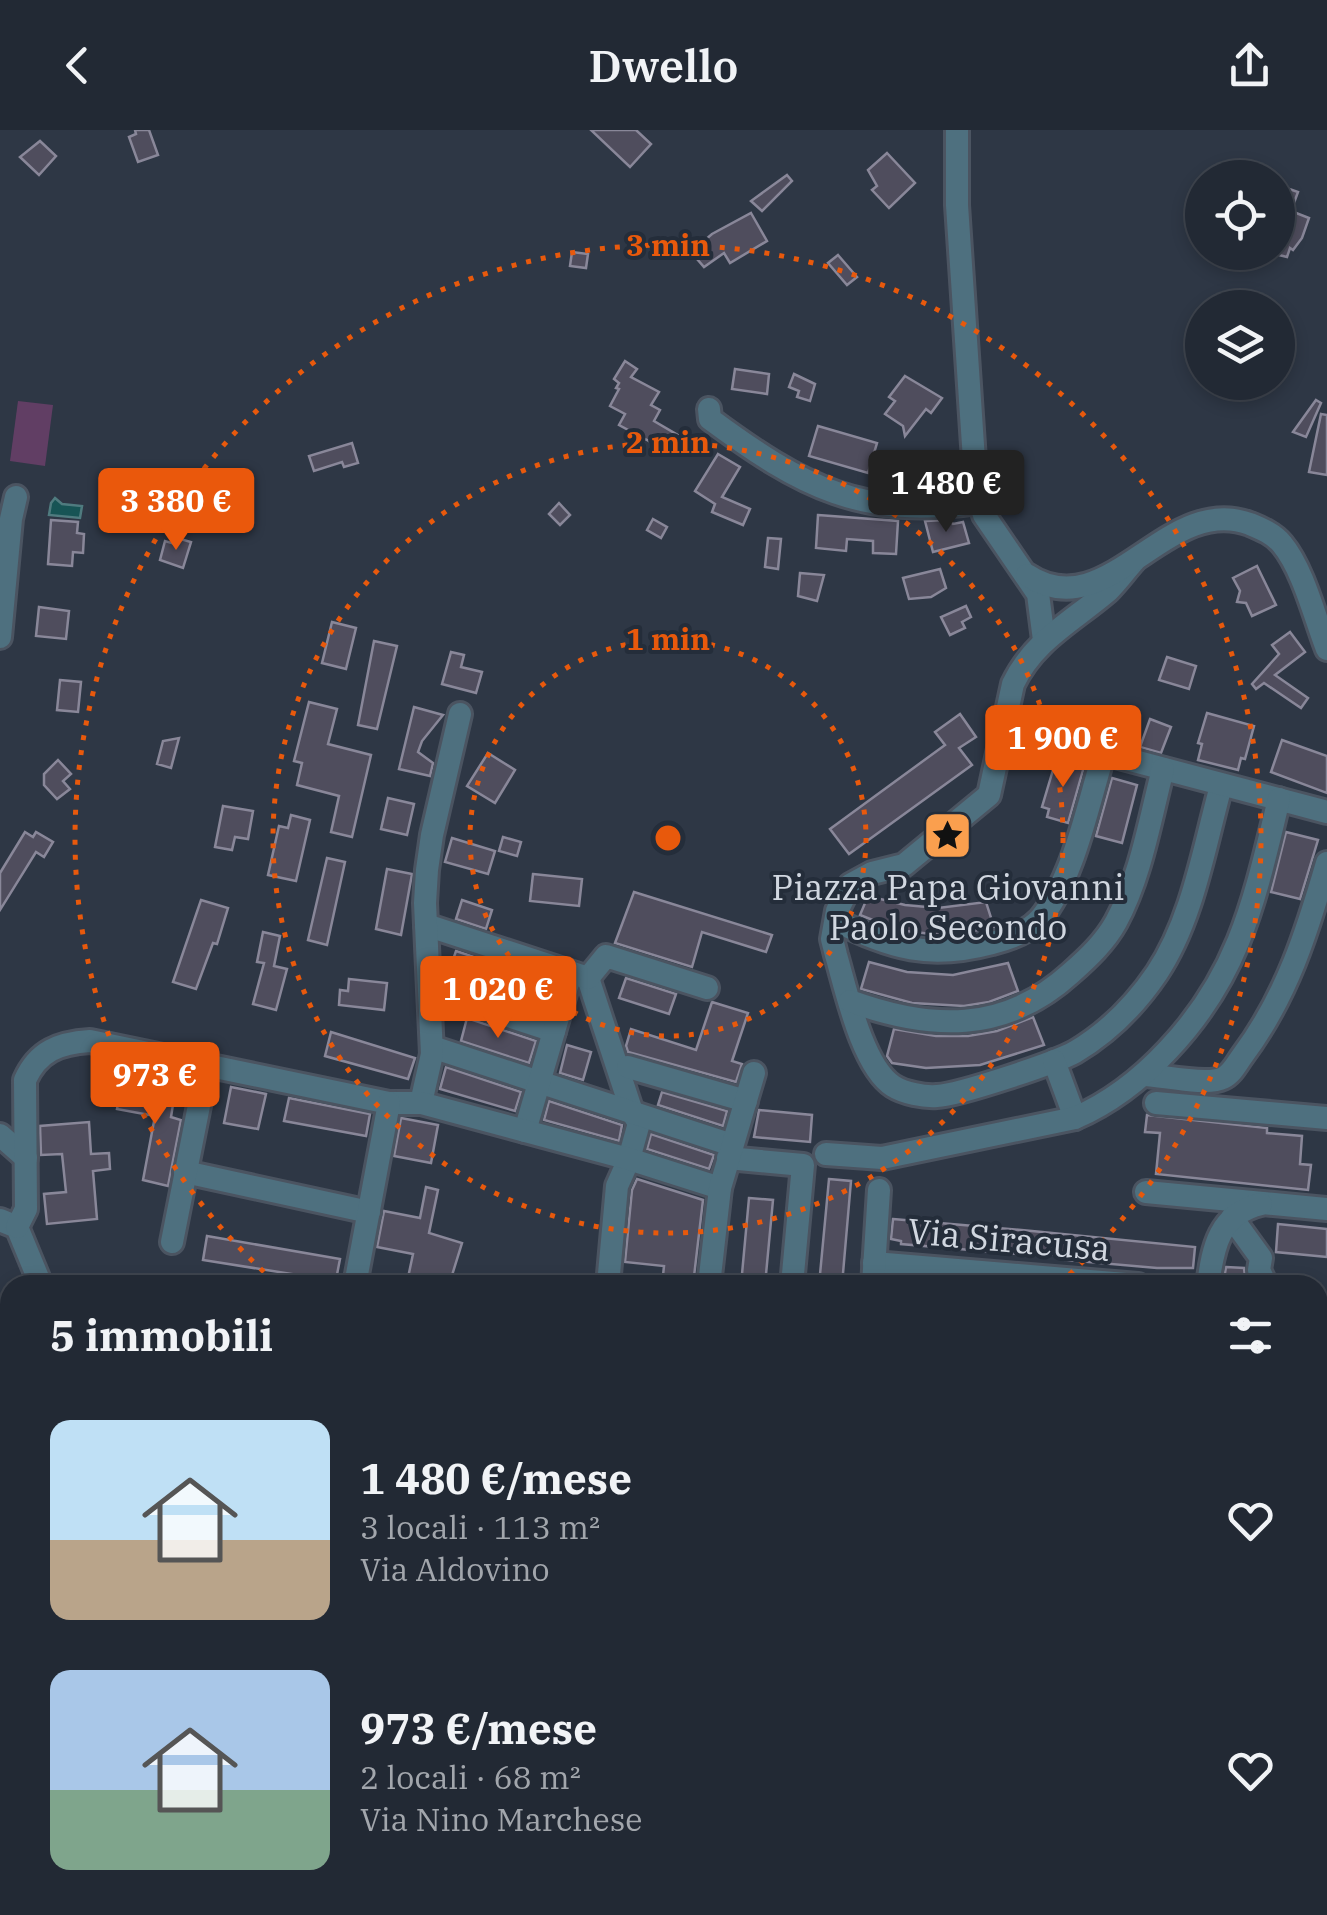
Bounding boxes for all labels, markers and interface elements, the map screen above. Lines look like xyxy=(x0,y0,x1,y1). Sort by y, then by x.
text: Dwello xyxy=(589,36,738,94)
icon: back xyxy=(50,38,105,93)
icon: share xyxy=(1222,38,1277,93)
map controls xyxy=(1185,160,1295,400)
button: locate xyxy=(1185,160,1295,270)
text: 3 min xyxy=(626,225,710,264)
button: layers xyxy=(1185,290,1295,400)
text: 2 min xyxy=(626,422,710,461)
pin: 1 480 € xyxy=(854,450,1038,535)
text: 1 480 € xyxy=(890,461,1002,503)
pin: 3 380 € xyxy=(84,468,268,553)
text: 3 380 € xyxy=(120,479,232,521)
text: 1 min xyxy=(626,619,710,658)
pin: 1 900 € xyxy=(971,705,1155,790)
text: 1 900 € xyxy=(1007,716,1119,758)
place icon: Piazza Papa Giovanni Paolo Secondo xyxy=(922,810,974,862)
centre of rings xyxy=(650,820,686,856)
place label: Piazza Papa Giovanni Paolo Secondo xyxy=(771,864,1125,950)
pin: 1 020 € xyxy=(406,956,590,1041)
text: 1 020 € xyxy=(442,967,554,1009)
pin: 973 € xyxy=(85,1042,225,1127)
text: 973 € xyxy=(113,1053,197,1095)
street label: Via Siracusa xyxy=(906,1207,1112,1271)
text: 5 immobili xyxy=(50,1308,273,1363)
icon: filters xyxy=(1223,1308,1278,1363)
text: 1 480 €/mese xyxy=(360,1451,632,1506)
icon: home xyxy=(130,1460,250,1580)
icon: heart xyxy=(1223,1493,1278,1548)
text: 3 locali · 113 m² xyxy=(360,1506,600,1548)
text: Via Aldovino xyxy=(360,1548,550,1590)
text: 973 €/mese xyxy=(360,1701,597,1756)
icon: home xyxy=(130,1710,250,1830)
icon: heart xyxy=(1223,1743,1278,1798)
text: 2 locali · 68 m² xyxy=(360,1756,581,1798)
text: Via Nino Marchese xyxy=(360,1798,642,1840)

